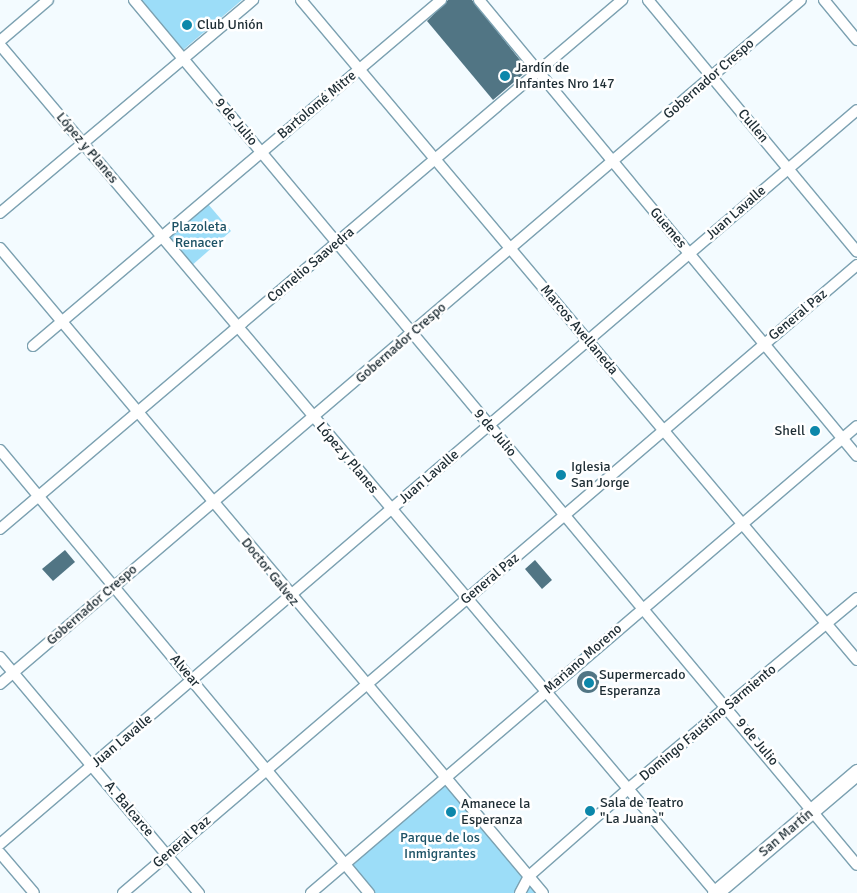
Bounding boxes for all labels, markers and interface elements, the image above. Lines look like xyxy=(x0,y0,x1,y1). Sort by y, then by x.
place label: Club Unión xyxy=(197,17,263,33)
marker: Club Unión xyxy=(181,19,193,31)
street label: Gobernador Crespo xyxy=(660,35,758,123)
place label: Jardín de Infantes Nro 147 xyxy=(515,60,615,92)
street label: Bartolomé Mitre xyxy=(274,67,360,143)
marker: Jardín de Infantes Nro 147 xyxy=(499,70,511,82)
street label: 9 de Julio xyxy=(211,95,261,149)
street label: Cullen xyxy=(734,106,772,146)
street label: López y Planes xyxy=(52,109,122,187)
street label: Juan Lavalle xyxy=(702,182,770,244)
street label: Guemes xyxy=(646,204,690,252)
park label: Plazoleta Renacer xyxy=(171,219,227,252)
street label: Cornelio Saavedra xyxy=(264,224,358,306)
street label: Marcos Avellaneda xyxy=(537,282,621,378)
street label: General Paz xyxy=(765,286,831,344)
street label: Gobernador Crespo xyxy=(352,299,450,387)
street label: 9 de Julio xyxy=(470,406,520,460)
street label: López y Planes xyxy=(312,419,382,497)
place label: Shell xyxy=(775,423,805,439)
marker: Shell xyxy=(809,425,821,437)
street label: Juan Lavalle xyxy=(395,446,463,508)
place label: Iglesia San Jorge xyxy=(571,459,630,492)
marker: Iglesia San Jorge xyxy=(555,469,567,481)
street label: Doctor Galvez xyxy=(237,535,303,609)
street label: General Paz xyxy=(457,550,523,608)
street label: Gobernador Crespo xyxy=(43,561,141,649)
street label: Mariano Moreno xyxy=(540,620,626,698)
street label: Alvear xyxy=(166,651,204,691)
street label: Domingo Faustino Sarmiento xyxy=(636,661,780,785)
place label: Supermercado Esperanza xyxy=(599,667,685,700)
marker: Supermercado Esperanza xyxy=(583,677,595,689)
street label: Juan Lavalle xyxy=(88,711,156,771)
street label: 9 de Julio xyxy=(732,715,782,769)
street label: A. Balcarce xyxy=(101,778,157,840)
place label: Sala de Teatro "La Juana" xyxy=(600,795,683,828)
place label: Amanece la Esperanza xyxy=(461,796,530,829)
marker: Sala de Teatro "La Juana" xyxy=(584,805,596,817)
street label: San Martín xyxy=(755,805,817,861)
marker: Amanece la Esperanza xyxy=(445,806,457,818)
street label: General Paz xyxy=(150,812,214,872)
park label: Parque de los Inmigrantes xyxy=(400,830,480,862)

